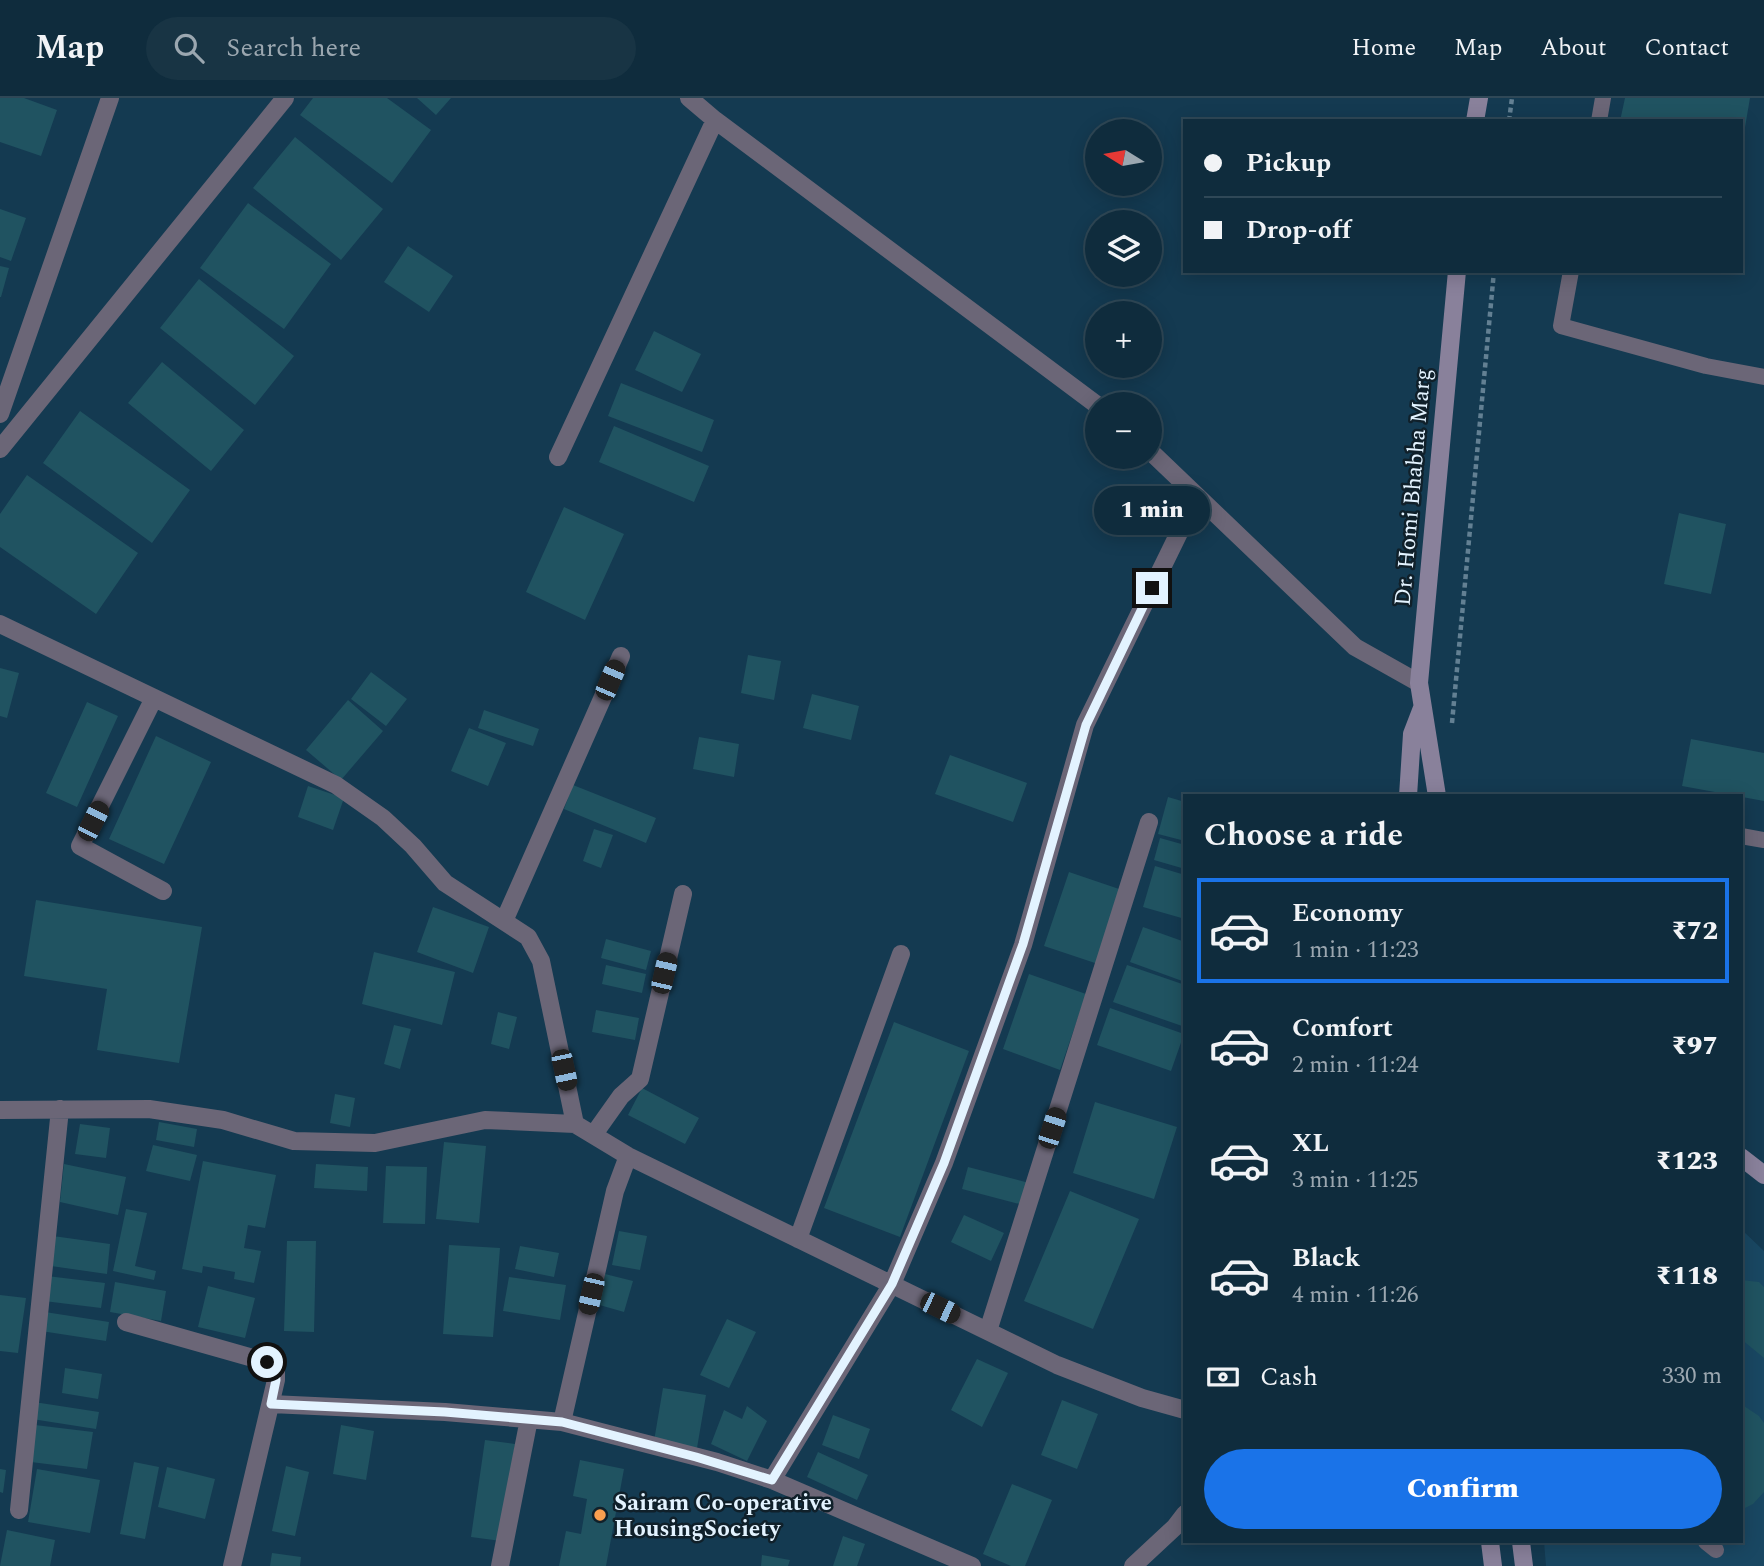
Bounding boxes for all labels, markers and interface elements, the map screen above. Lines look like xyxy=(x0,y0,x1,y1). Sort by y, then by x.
search box xyxy=(146,17,636,80)
text: Map xyxy=(35,23,104,73)
text: Search here xyxy=(226,28,361,68)
icon: search xyxy=(170,29,208,67)
text: Home xyxy=(1351,30,1416,66)
text: Map xyxy=(1454,30,1502,66)
text: About xyxy=(1540,30,1606,66)
text: Contact xyxy=(1644,30,1729,66)
north arrow xyxy=(1085,119,1162,196)
map controls xyxy=(1085,119,1162,469)
text: Pickup xyxy=(1246,143,1331,183)
button: layers xyxy=(1085,210,1162,287)
text: Drop-off xyxy=(1246,210,1351,250)
button: + xyxy=(1085,301,1162,378)
street label: Dr. Homi Bhabha Marg xyxy=(1386,367,1441,607)
button: − xyxy=(1085,392,1162,469)
callout: 1 min xyxy=(1094,486,1210,536)
text: 1 min xyxy=(1120,493,1184,528)
route end xyxy=(1136,572,1168,604)
car xyxy=(593,657,628,703)
car xyxy=(75,798,112,844)
text: Choose a ride xyxy=(1204,811,1403,860)
text: Economy xyxy=(1292,893,1402,933)
icon: car xyxy=(1208,899,1271,962)
text: ₹72 xyxy=(1671,911,1718,951)
text: 1 min · 11:23 xyxy=(1292,933,1419,968)
car xyxy=(650,950,679,996)
text: Comfort xyxy=(1292,1008,1393,1048)
icon: car xyxy=(1208,1014,1271,1077)
text: ₹97 xyxy=(1671,1026,1718,1066)
car xyxy=(550,1047,579,1093)
text: 2 min · 11:24 xyxy=(1292,1048,1419,1083)
car xyxy=(1036,1105,1069,1151)
text: XL xyxy=(1292,1123,1329,1163)
icon: car xyxy=(1208,1129,1271,1192)
text: ₹123 xyxy=(1656,1141,1718,1181)
text: 3 min · 11:25 xyxy=(1292,1163,1419,1198)
text: Black xyxy=(1292,1238,1360,1278)
icon: car xyxy=(1208,1244,1271,1307)
text: ₹118 xyxy=(1656,1256,1718,1296)
car xyxy=(577,1271,606,1317)
text: 4 min · 11:26 xyxy=(1292,1278,1419,1313)
car xyxy=(917,1289,964,1327)
route start xyxy=(251,1346,283,1378)
text: Cash xyxy=(1260,1357,1318,1397)
icon: cash xyxy=(1204,1358,1242,1396)
text: 330 m xyxy=(1662,1359,1722,1394)
button: Confirm xyxy=(1204,1449,1722,1529)
place label: Sairam Co-operative HousingSociety xyxy=(614,1486,832,1547)
marker: Sairam Co-operative HousingSociety xyxy=(592,1507,608,1523)

